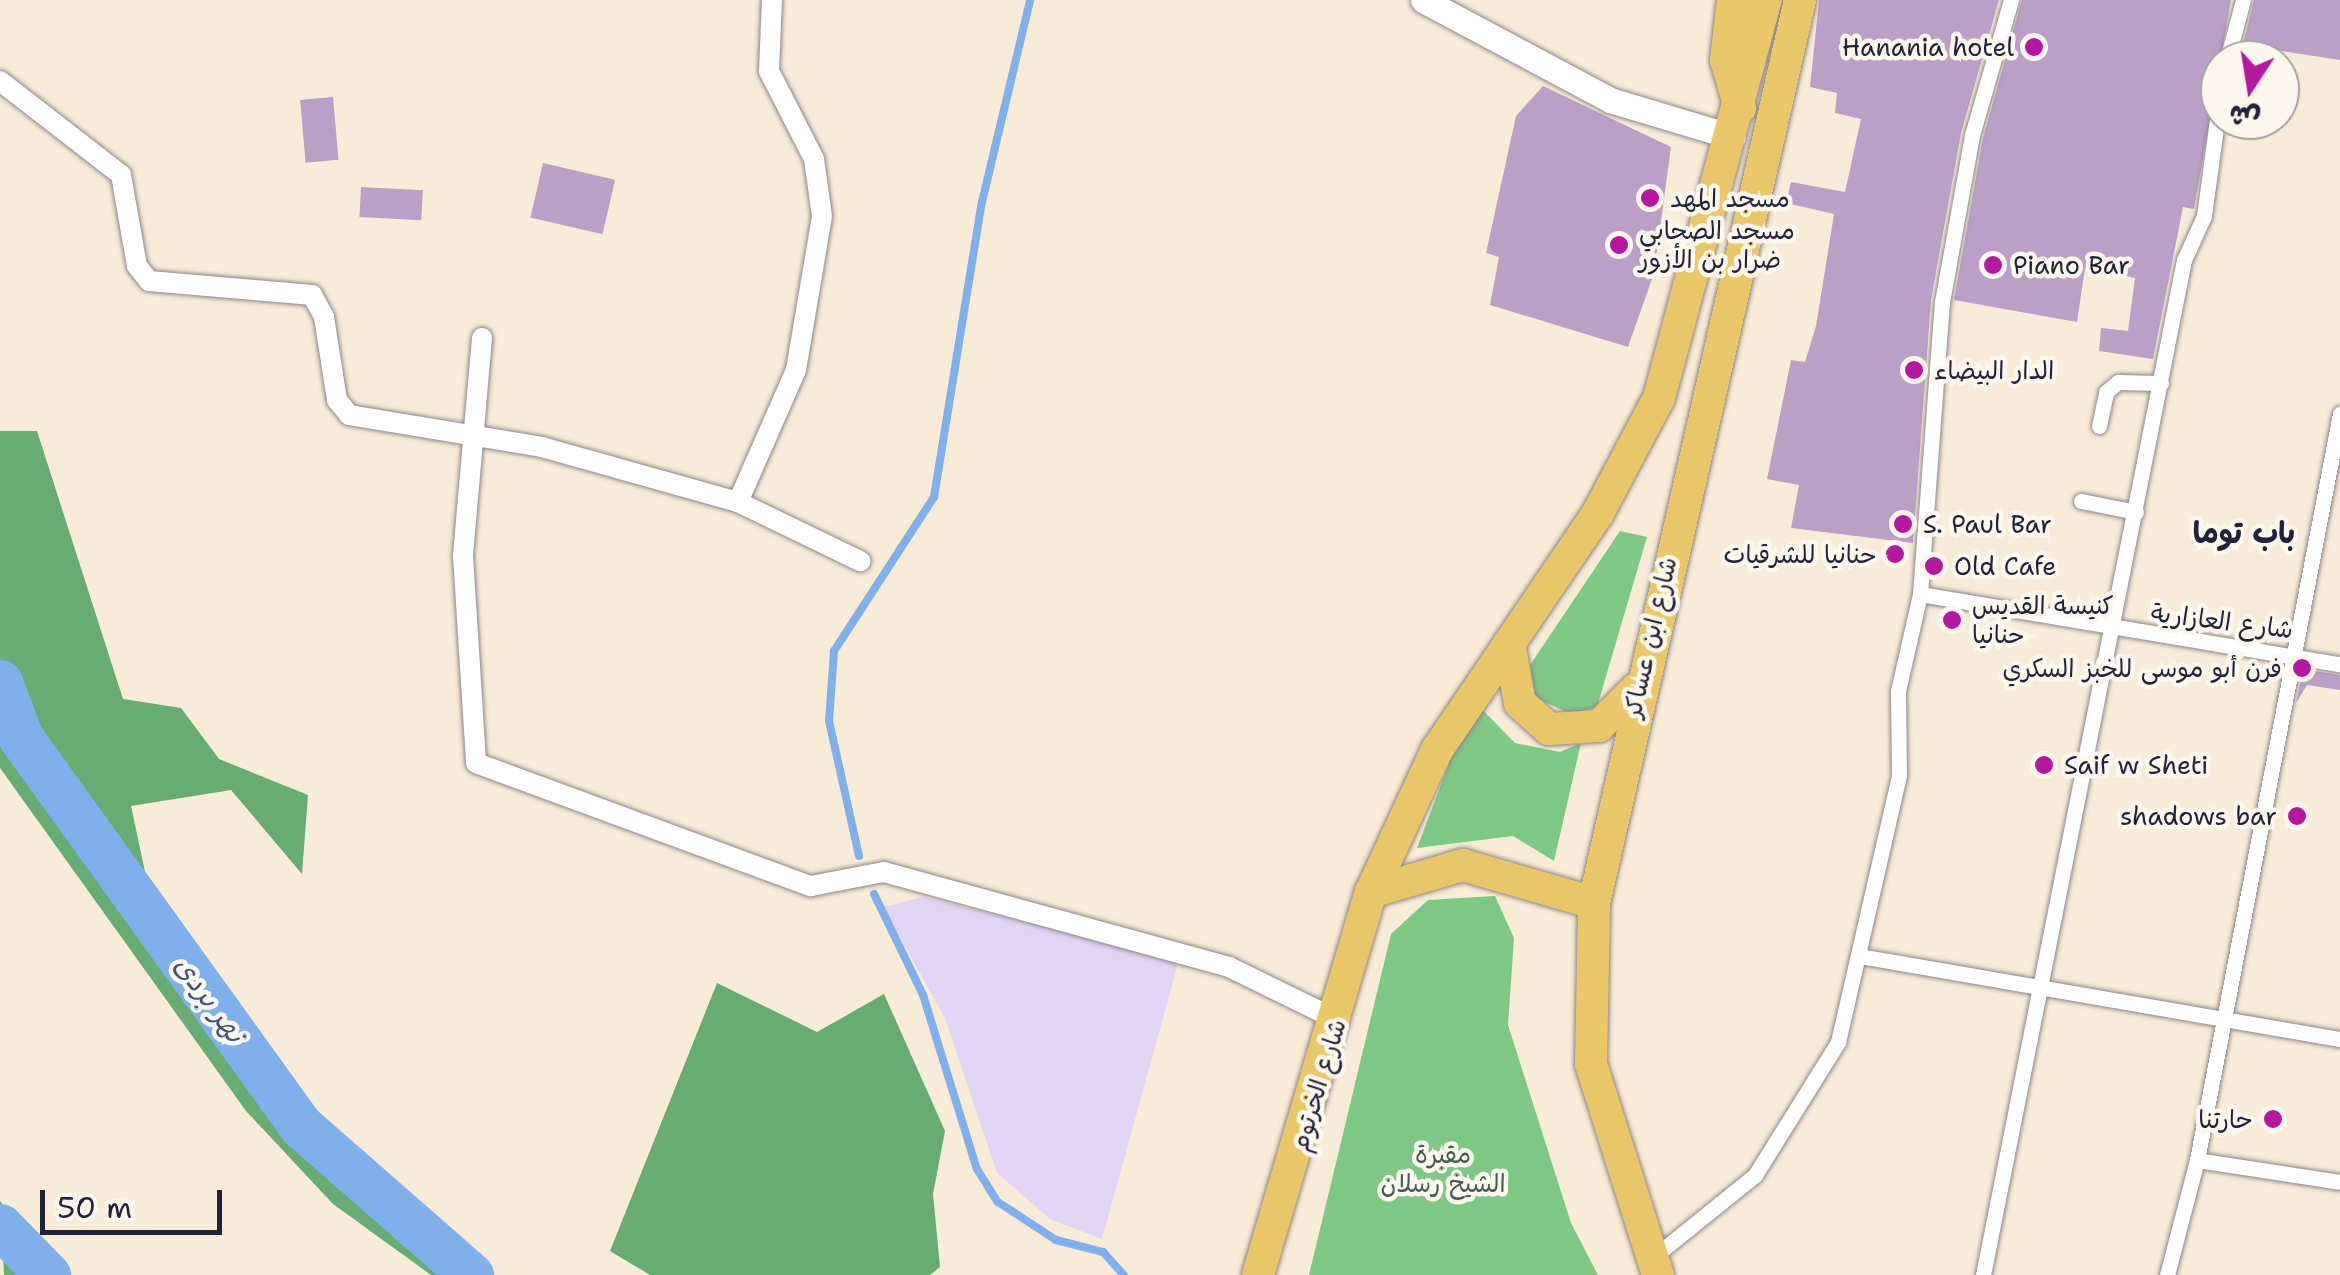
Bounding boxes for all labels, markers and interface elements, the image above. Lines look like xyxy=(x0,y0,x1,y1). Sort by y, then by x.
place label: Hanania hotel xyxy=(1842,32,2014,62)
marker: Hanania hotel xyxy=(2023,36,2045,58)
north arrow xyxy=(2200,40,2300,140)
text: ش xyxy=(2225,96,2263,139)
place label: مسجد المهد xyxy=(1670,183,1790,213)
marker: مسجد المهد xyxy=(1639,187,1661,209)
place label: مسجد الصحابي ضرار بن الأزور xyxy=(1639,216,1795,275)
marker: مسجد الصحابي ضرار بن الأزور xyxy=(1608,234,1630,256)
place label: Piano Bar xyxy=(2013,250,2130,280)
marker: Piano Bar xyxy=(1982,254,2004,276)
place label: الدار البيضاء xyxy=(1934,355,2054,385)
marker: الدار البيضاء xyxy=(1903,359,1925,381)
place label: S. Paul Bar xyxy=(1923,509,2052,539)
marker: S. Paul Bar xyxy=(1892,513,1914,535)
district label: باب توما xyxy=(2193,515,2295,551)
place label: حنانيا للشرقيات xyxy=(1723,539,1875,569)
marker: حنانيا للشرقيات xyxy=(1884,543,1906,565)
place label: Old Cafe xyxy=(1954,551,2056,581)
street label: شارع ابن عساكر xyxy=(1617,554,1683,720)
marker: Old Cafe xyxy=(1923,555,1945,577)
place label: كنيسة القديس حنانيا xyxy=(1972,591,2114,650)
street label: شارع العازارية xyxy=(2149,597,2295,645)
marker: كنيسة القديس حنانيا xyxy=(1941,609,1963,631)
place label: فرن أبو موسى للخبز السكري xyxy=(2003,653,2282,683)
marker: فرن أبو موسى للخبز السكري xyxy=(2291,657,2313,679)
place label: Saif w Sheti xyxy=(2064,750,2208,780)
marker: Saif w Sheti xyxy=(2033,754,2055,776)
place label: shadows bar xyxy=(2120,801,2277,831)
marker: shadows bar xyxy=(2286,805,2308,827)
water label: نهر بردى xyxy=(167,949,253,1049)
street label: شارع الخرتوم xyxy=(1284,1015,1352,1155)
place label: حارتنا xyxy=(2198,1104,2253,1134)
marker: حارتنا xyxy=(2262,1108,2284,1130)
park label: مقبرة الشيخ رسلان xyxy=(1380,1140,1506,1199)
scale bar xyxy=(45,1170,228,1232)
text: 50 m xyxy=(57,1187,132,1228)

